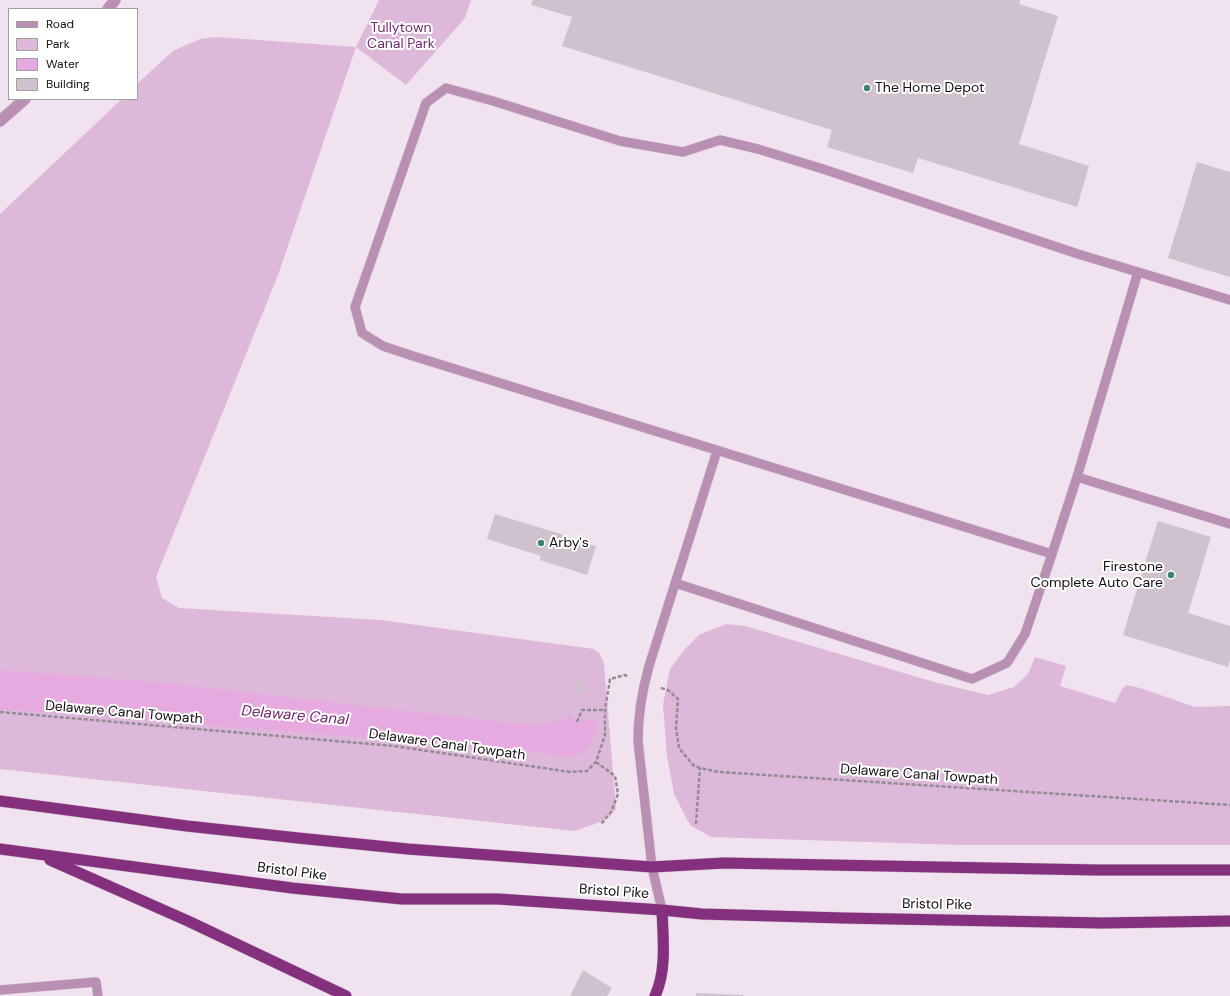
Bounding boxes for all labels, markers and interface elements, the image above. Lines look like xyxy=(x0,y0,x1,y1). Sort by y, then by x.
legend xyxy=(8,8,138,100)
text: Road xyxy=(46,16,74,32)
park label: Tullytown Canal Park xyxy=(367,20,435,52)
text: Park xyxy=(46,36,70,52)
text: Water xyxy=(46,56,79,72)
text: Building xyxy=(46,76,90,92)
place label: The Home Depot xyxy=(875,80,984,96)
marker: The Home Depot xyxy=(862,83,872,93)
place label: Arby's xyxy=(549,535,589,551)
marker: Arby's xyxy=(536,538,546,548)
place label: Firestone Complete Auto Care xyxy=(1031,559,1163,592)
marker: Firestone Complete Auto Care xyxy=(1166,570,1176,580)
street label: Delaware Canal Towpath xyxy=(45,698,203,728)
water label: Delaware Canal xyxy=(241,702,349,730)
street label: Delaware Canal Towpath xyxy=(368,726,526,764)
street label: Delaware Canal Towpath xyxy=(840,761,998,789)
street label: Bristol Pike xyxy=(256,859,328,885)
street label: Bristol Pike xyxy=(578,881,650,903)
street label: Bristol Pike xyxy=(902,896,972,914)

